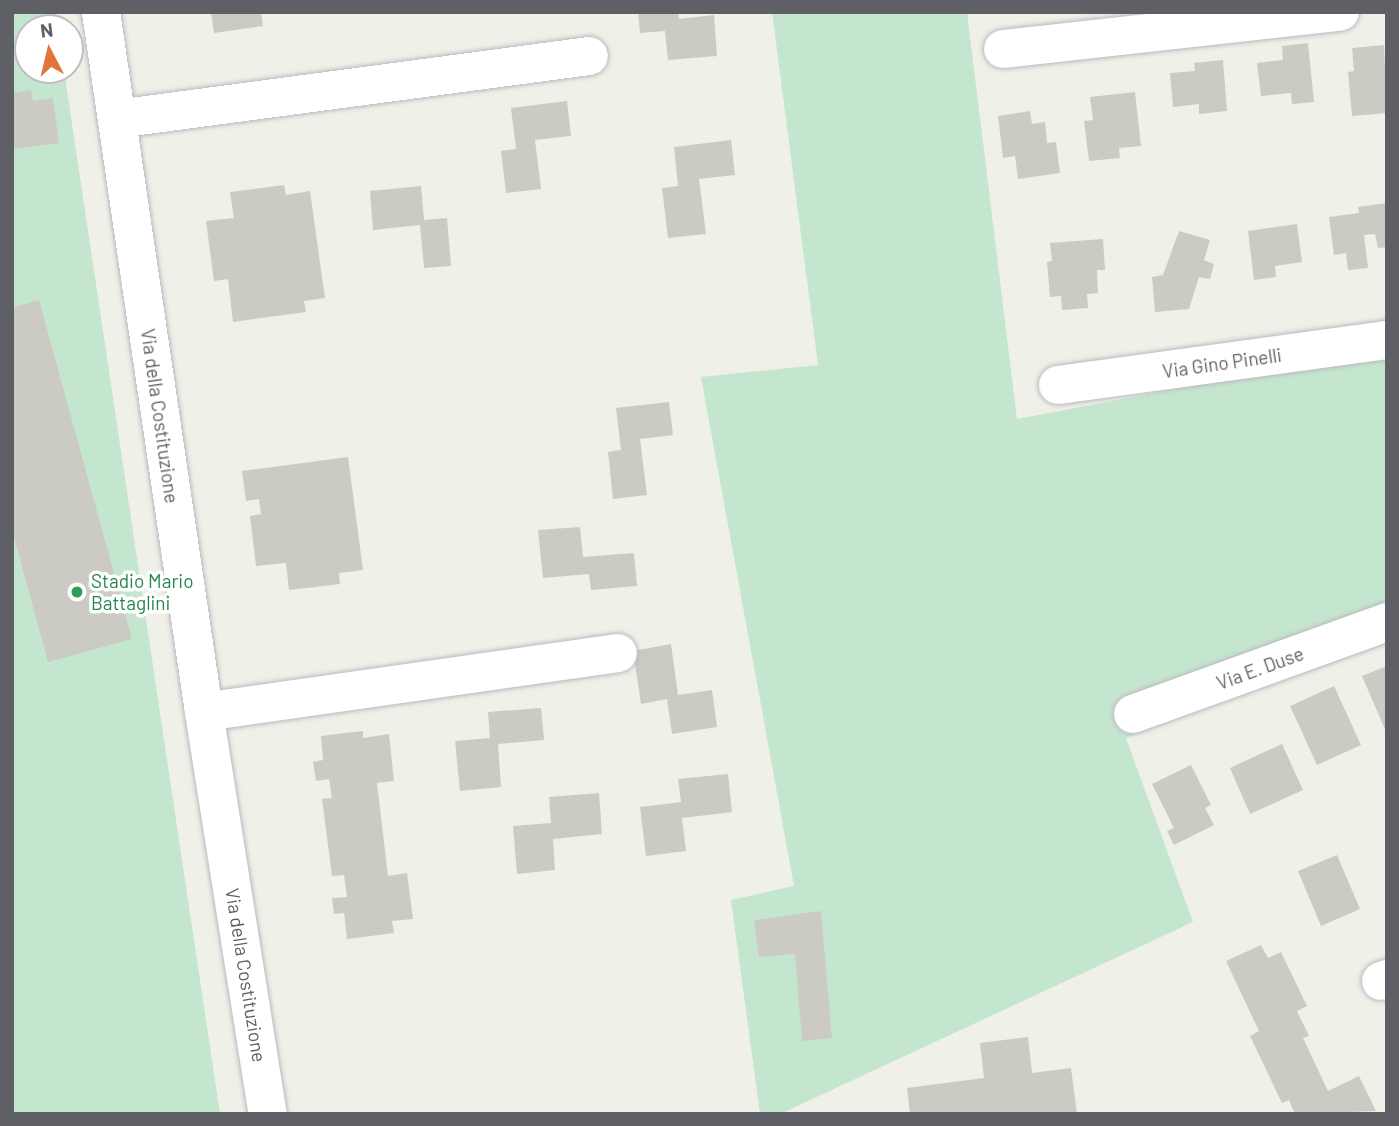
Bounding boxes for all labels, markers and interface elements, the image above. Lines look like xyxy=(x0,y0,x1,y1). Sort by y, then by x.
north arrow xyxy=(14,14,84,84)
text: N xyxy=(39,17,54,42)
street label: Via della Costituzione xyxy=(136,327,184,505)
street label: Via Gino Pinelli xyxy=(1161,343,1283,383)
place label: Stadio Mario Battaglini xyxy=(91,570,194,614)
marker: Stadio Mario Battaglini xyxy=(69,584,85,600)
street label: Via E. Duse xyxy=(1213,642,1307,694)
street label: Via della Costituzione xyxy=(221,886,271,1064)

